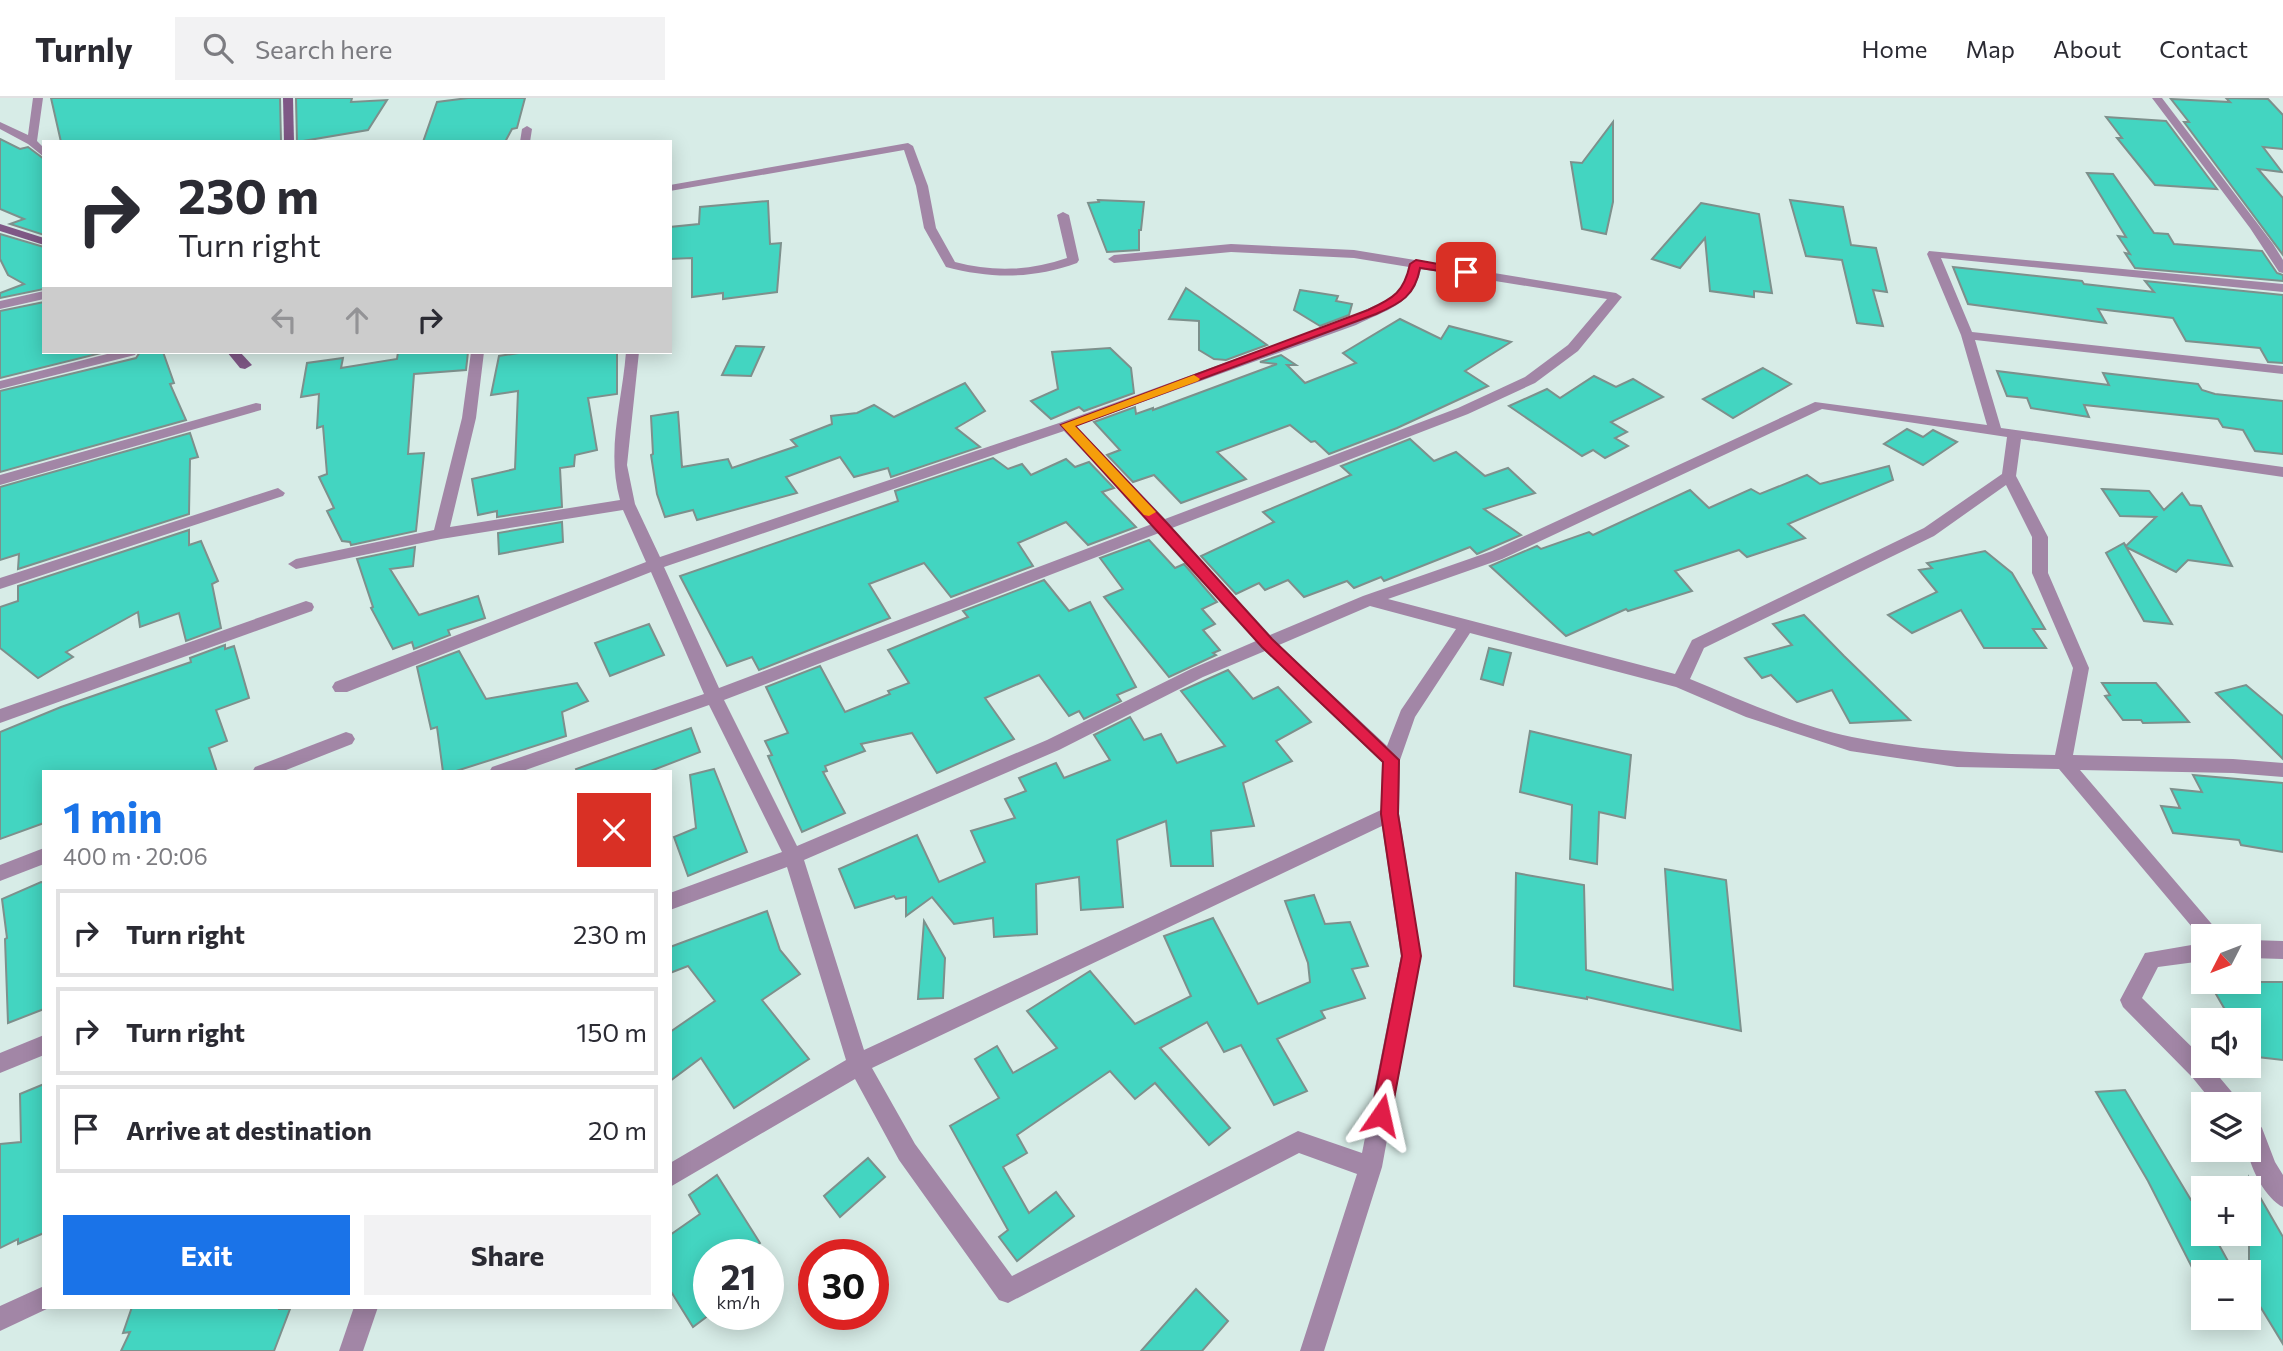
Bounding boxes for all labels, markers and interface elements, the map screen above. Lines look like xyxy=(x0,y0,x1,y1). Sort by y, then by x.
search box xyxy=(175,17,665,80)
text: Turnly xyxy=(35,28,133,69)
icon: search xyxy=(199,29,237,67)
text: Search here xyxy=(255,33,392,64)
text: Home xyxy=(1862,34,1928,63)
text: Map xyxy=(1966,34,2015,63)
text: About xyxy=(2053,34,2121,63)
text: Contact xyxy=(2159,34,2248,63)
text: 230 m xyxy=(178,164,319,224)
icon: right xyxy=(63,168,154,259)
text: Turn right xyxy=(178,224,321,264)
pin xyxy=(1436,242,1496,302)
icon: arrive xyxy=(1447,253,1485,291)
icon: left xyxy=(265,301,303,339)
icon: ahead xyxy=(338,301,376,339)
icon: right xyxy=(411,301,449,339)
text: 1 min xyxy=(63,790,163,842)
button: close xyxy=(577,793,651,867)
text: 400 m · 20:06 xyxy=(63,842,208,870)
icon: right xyxy=(67,914,105,952)
text: Turn right xyxy=(126,918,245,949)
text: 230 m xyxy=(573,918,647,949)
north arrow xyxy=(2191,924,2261,994)
map controls xyxy=(2191,924,2261,1330)
button: sound xyxy=(2191,1008,2261,1078)
icon: right xyxy=(67,1012,105,1050)
text: Turn right xyxy=(126,1016,245,1047)
text: 150 m xyxy=(576,1016,647,1047)
position arrow xyxy=(1344,1078,1418,1152)
button: layers xyxy=(2191,1092,2261,1162)
icon: arrive xyxy=(67,1110,105,1148)
text: Arrive at destination xyxy=(126,1114,372,1145)
text: 20 m xyxy=(588,1114,647,1145)
button: + xyxy=(2191,1176,2261,1246)
button: Exit xyxy=(63,1215,350,1295)
button: Share xyxy=(364,1215,651,1295)
speed limit sign: 30 xyxy=(798,1239,889,1330)
text: 21 xyxy=(721,1254,756,1297)
button: − xyxy=(2191,1260,2261,1330)
text: km/h xyxy=(717,1291,760,1313)

